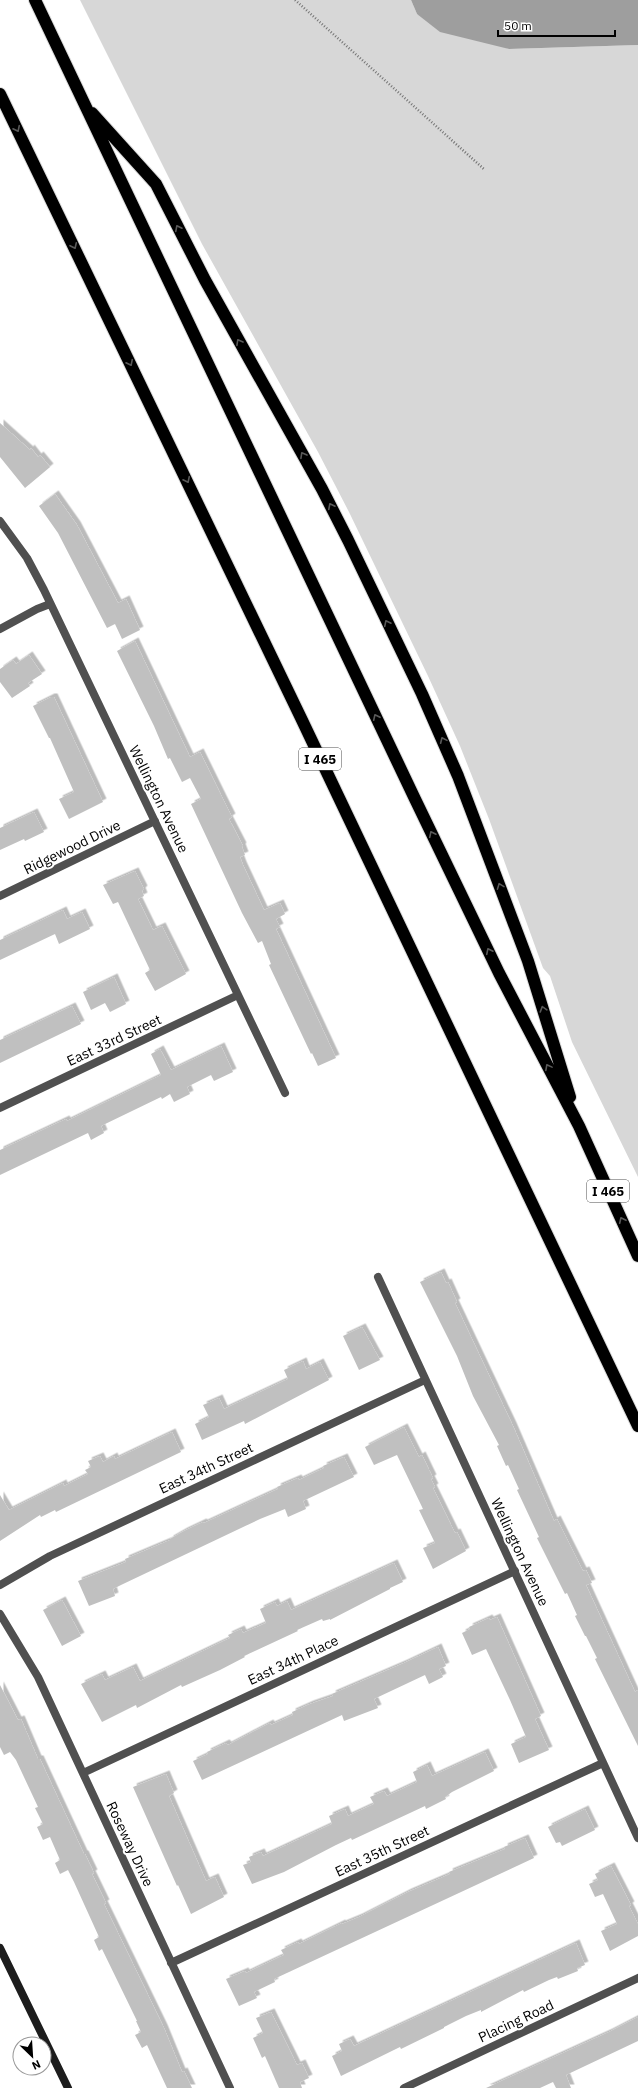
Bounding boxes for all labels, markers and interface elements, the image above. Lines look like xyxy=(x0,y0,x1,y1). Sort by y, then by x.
scale bar xyxy=(498,12,615,38)
text: 50 m xyxy=(504,18,532,33)
one-way arrow xyxy=(12,125,20,132)
one-way arrow xyxy=(175,224,183,232)
one-way arrow xyxy=(69,241,77,249)
one-way arrow xyxy=(237,339,244,346)
one-way arrow xyxy=(125,359,133,366)
one-way arrow xyxy=(301,452,308,459)
one-way arrow xyxy=(182,476,190,484)
one-way arrow xyxy=(328,502,335,510)
one-way arrow xyxy=(384,619,392,627)
one-way arrow xyxy=(373,714,381,721)
one-way arrow xyxy=(440,737,448,745)
street label: Wellington Avenue xyxy=(125,742,193,856)
road number: I 465 xyxy=(299,748,341,770)
street label: Ridgewood Drive xyxy=(21,816,124,878)
one-way arrow xyxy=(429,831,437,838)
one-way arrow xyxy=(496,883,504,890)
one-way arrow xyxy=(486,948,494,956)
one-way arrow xyxy=(539,1005,547,1012)
street label: East 33rd Street xyxy=(64,1010,164,1070)
one-way arrow xyxy=(545,1064,553,1071)
road number: I 465 xyxy=(587,1180,629,1202)
one-way arrow xyxy=(619,1217,627,1225)
street label: East 34th Street xyxy=(156,1438,256,1498)
street label: Wellington Avenue xyxy=(487,1495,553,1609)
street label: East 34th Place xyxy=(245,1631,341,1689)
street label: Roseway Drive xyxy=(102,1799,158,1890)
street label: East 35th Street xyxy=(332,1821,432,1881)
street label: Placing Road xyxy=(475,1996,557,2046)
north arrow xyxy=(12,2036,52,2076)
text: N xyxy=(30,2057,43,2073)

